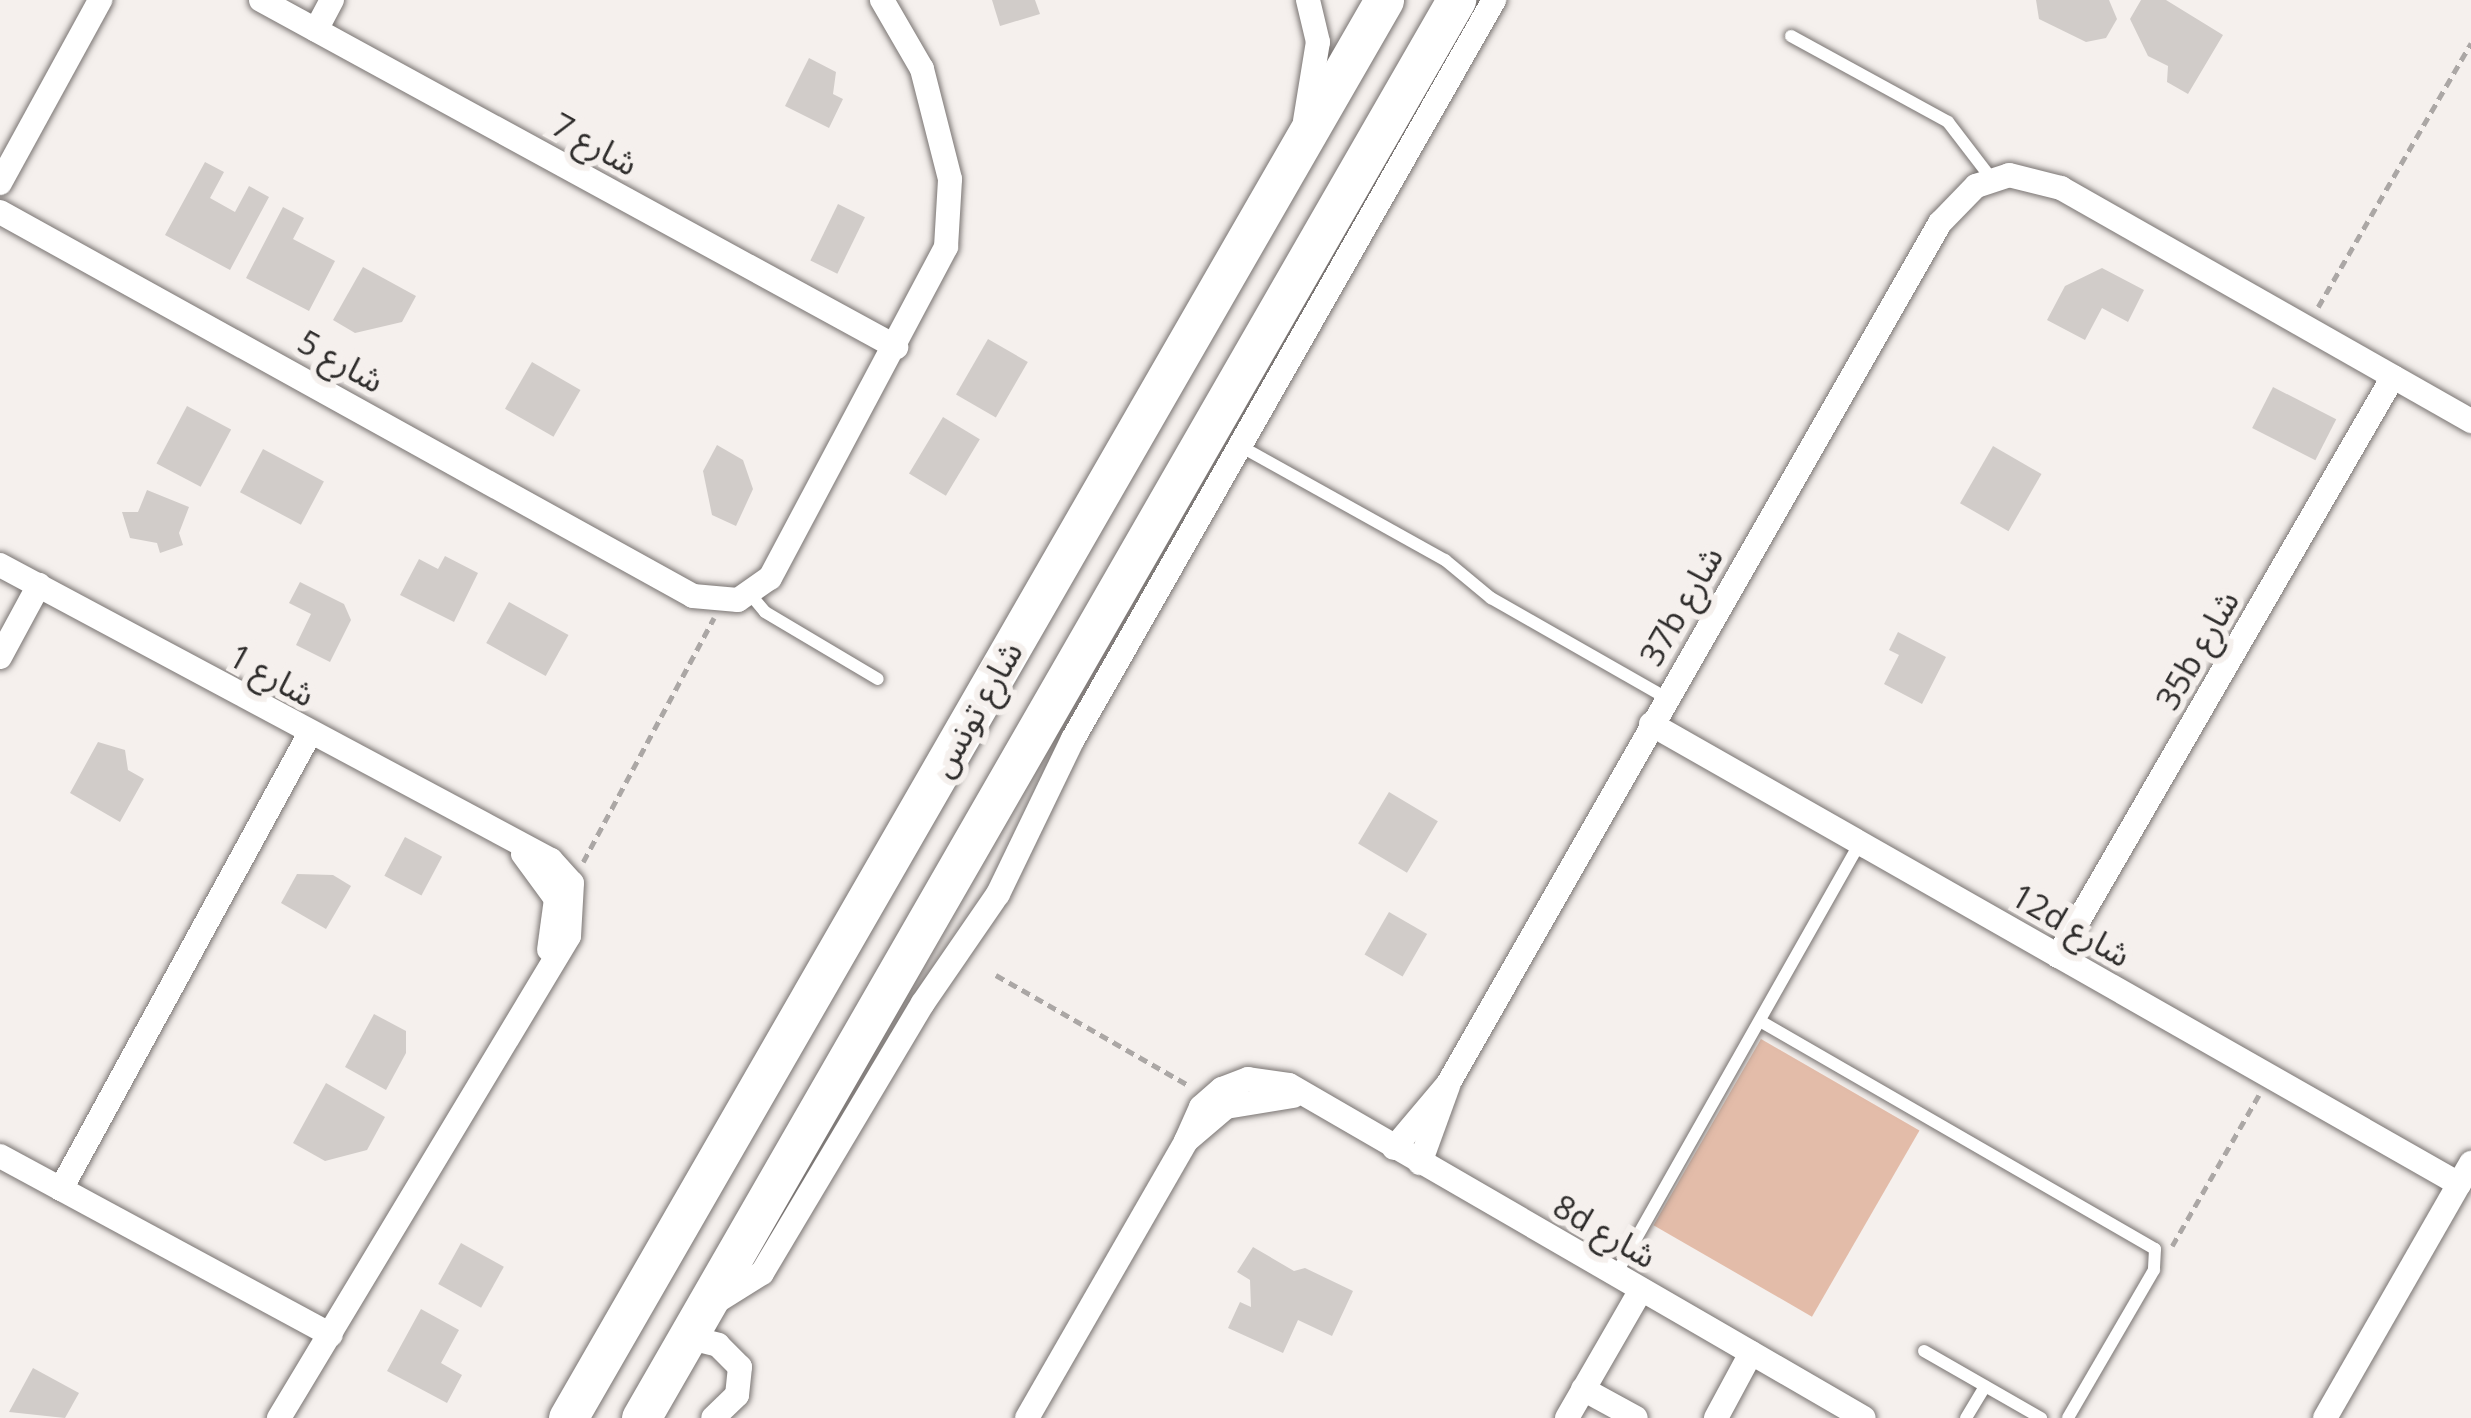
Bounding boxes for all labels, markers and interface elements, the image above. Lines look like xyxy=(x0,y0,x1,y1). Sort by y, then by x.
street label: شارع 7 xyxy=(545,104,645,184)
street label: شارع 5 xyxy=(291,321,391,401)
street label: 37b شارع xyxy=(1631,539,1731,673)
street label: 35b شارع xyxy=(2147,583,2247,717)
street label: شارع 1 xyxy=(222,635,322,715)
street label: شارع تونس xyxy=(922,635,1030,783)
street label: 12d شارع xyxy=(2004,875,2138,975)
street label: 8d شارع xyxy=(1547,1186,1663,1276)

